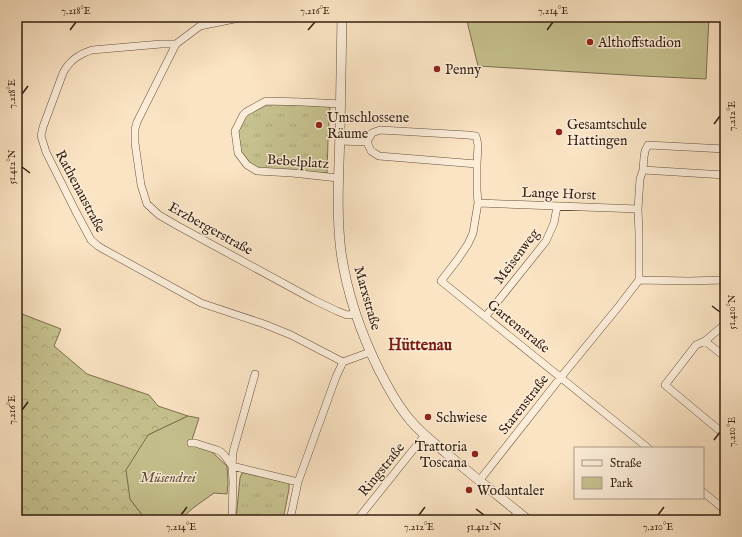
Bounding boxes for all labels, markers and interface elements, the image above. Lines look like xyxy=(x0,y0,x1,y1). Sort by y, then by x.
text: 7.218°E xyxy=(61,5,91,18)
text: 7.216°E xyxy=(300,5,330,18)
text: 7.214°E xyxy=(538,5,568,18)
place label: Althoffstadion xyxy=(597,34,682,52)
marker: Althoffstadion xyxy=(585,37,595,47)
place label: Penny xyxy=(445,61,481,79)
marker: Penny xyxy=(432,64,442,74)
text: 7.218°E xyxy=(6,79,19,109)
text: 7.212°E xyxy=(726,101,739,131)
place label: Umschlossene Räume xyxy=(327,109,410,143)
place label: Gesamtschule Hattingen xyxy=(567,116,647,150)
marker: Umschlossene Räume xyxy=(314,120,324,130)
marker: Gesamtschule Hattingen xyxy=(554,127,564,137)
street label: Rathenaustraße xyxy=(51,147,110,236)
text: 51.412°N xyxy=(6,149,19,184)
street label: Bebelplatz xyxy=(266,151,330,173)
street label: Lange Horst xyxy=(521,184,597,204)
street label: Erzbergerstraße xyxy=(165,198,257,260)
street label: Meisenweg xyxy=(490,225,544,288)
street label: Marxstraße xyxy=(349,264,385,333)
text: 51.410°N xyxy=(726,294,739,329)
street label: Gartenstraße xyxy=(483,296,554,358)
district label: Hüttenau xyxy=(388,336,453,356)
street label: Starenstraße xyxy=(495,370,553,438)
text: 7.216°E xyxy=(6,395,19,425)
place label: Schwiese xyxy=(436,409,488,427)
marker: Schwiese xyxy=(423,412,433,422)
text: 7.210°E xyxy=(726,417,739,447)
place label: Trattoria Toscana xyxy=(415,438,468,472)
street label: Ringstraße xyxy=(355,439,409,500)
legend xyxy=(574,447,704,499)
marker: Trattoria Toscana xyxy=(470,449,480,459)
text: Straße xyxy=(610,456,642,471)
park label: Müsendrei xyxy=(140,469,197,487)
text: Park xyxy=(610,476,633,491)
place label: Wodantaler xyxy=(477,482,544,500)
marker: Wodantaler xyxy=(464,485,474,495)
text: 7.214°E xyxy=(166,521,196,534)
text: 7.212°E xyxy=(404,521,434,534)
text: 51.412°N xyxy=(467,521,502,534)
text: 7.210°E xyxy=(643,521,673,534)

